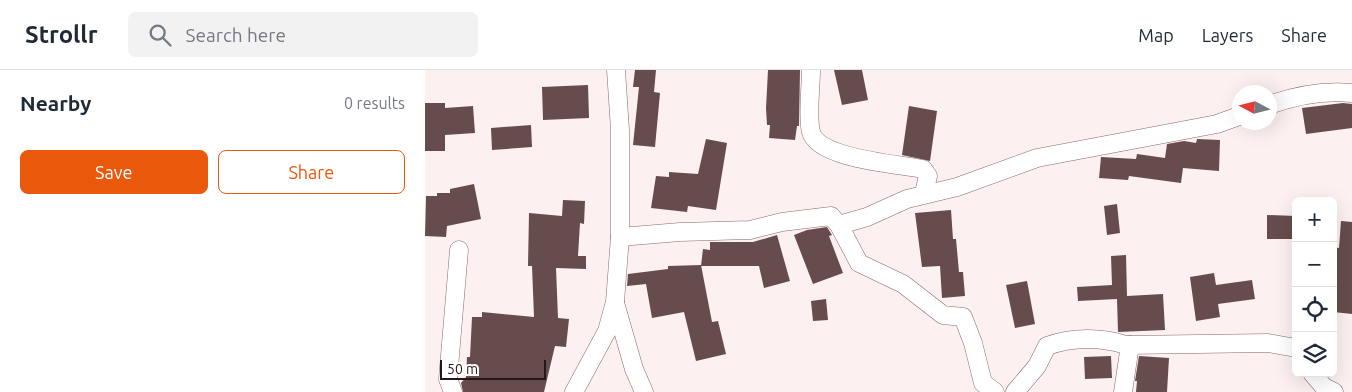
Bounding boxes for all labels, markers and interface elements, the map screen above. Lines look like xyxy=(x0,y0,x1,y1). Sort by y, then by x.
search box xyxy=(128,12,478,57)
text: Strollr xyxy=(25,21,98,48)
icon: search xyxy=(146,21,174,49)
text: Search here xyxy=(186,24,286,46)
text: Map xyxy=(1138,25,1174,45)
text: Layers xyxy=(1202,25,1253,45)
text: Share xyxy=(1281,25,1327,45)
north arrow xyxy=(1232,85,1277,130)
text: Nearby xyxy=(20,91,91,115)
text: 0 results xyxy=(344,94,405,112)
button: Save xyxy=(20,150,208,194)
button: Share xyxy=(218,150,405,194)
map controls xyxy=(1292,197,1337,377)
button: + xyxy=(1292,197,1337,242)
button: − xyxy=(1292,242,1337,287)
button: locate xyxy=(1292,287,1337,332)
button: layers xyxy=(1292,332,1337,377)
scale bar xyxy=(440,357,546,380)
text: 50 m xyxy=(447,361,478,377)

